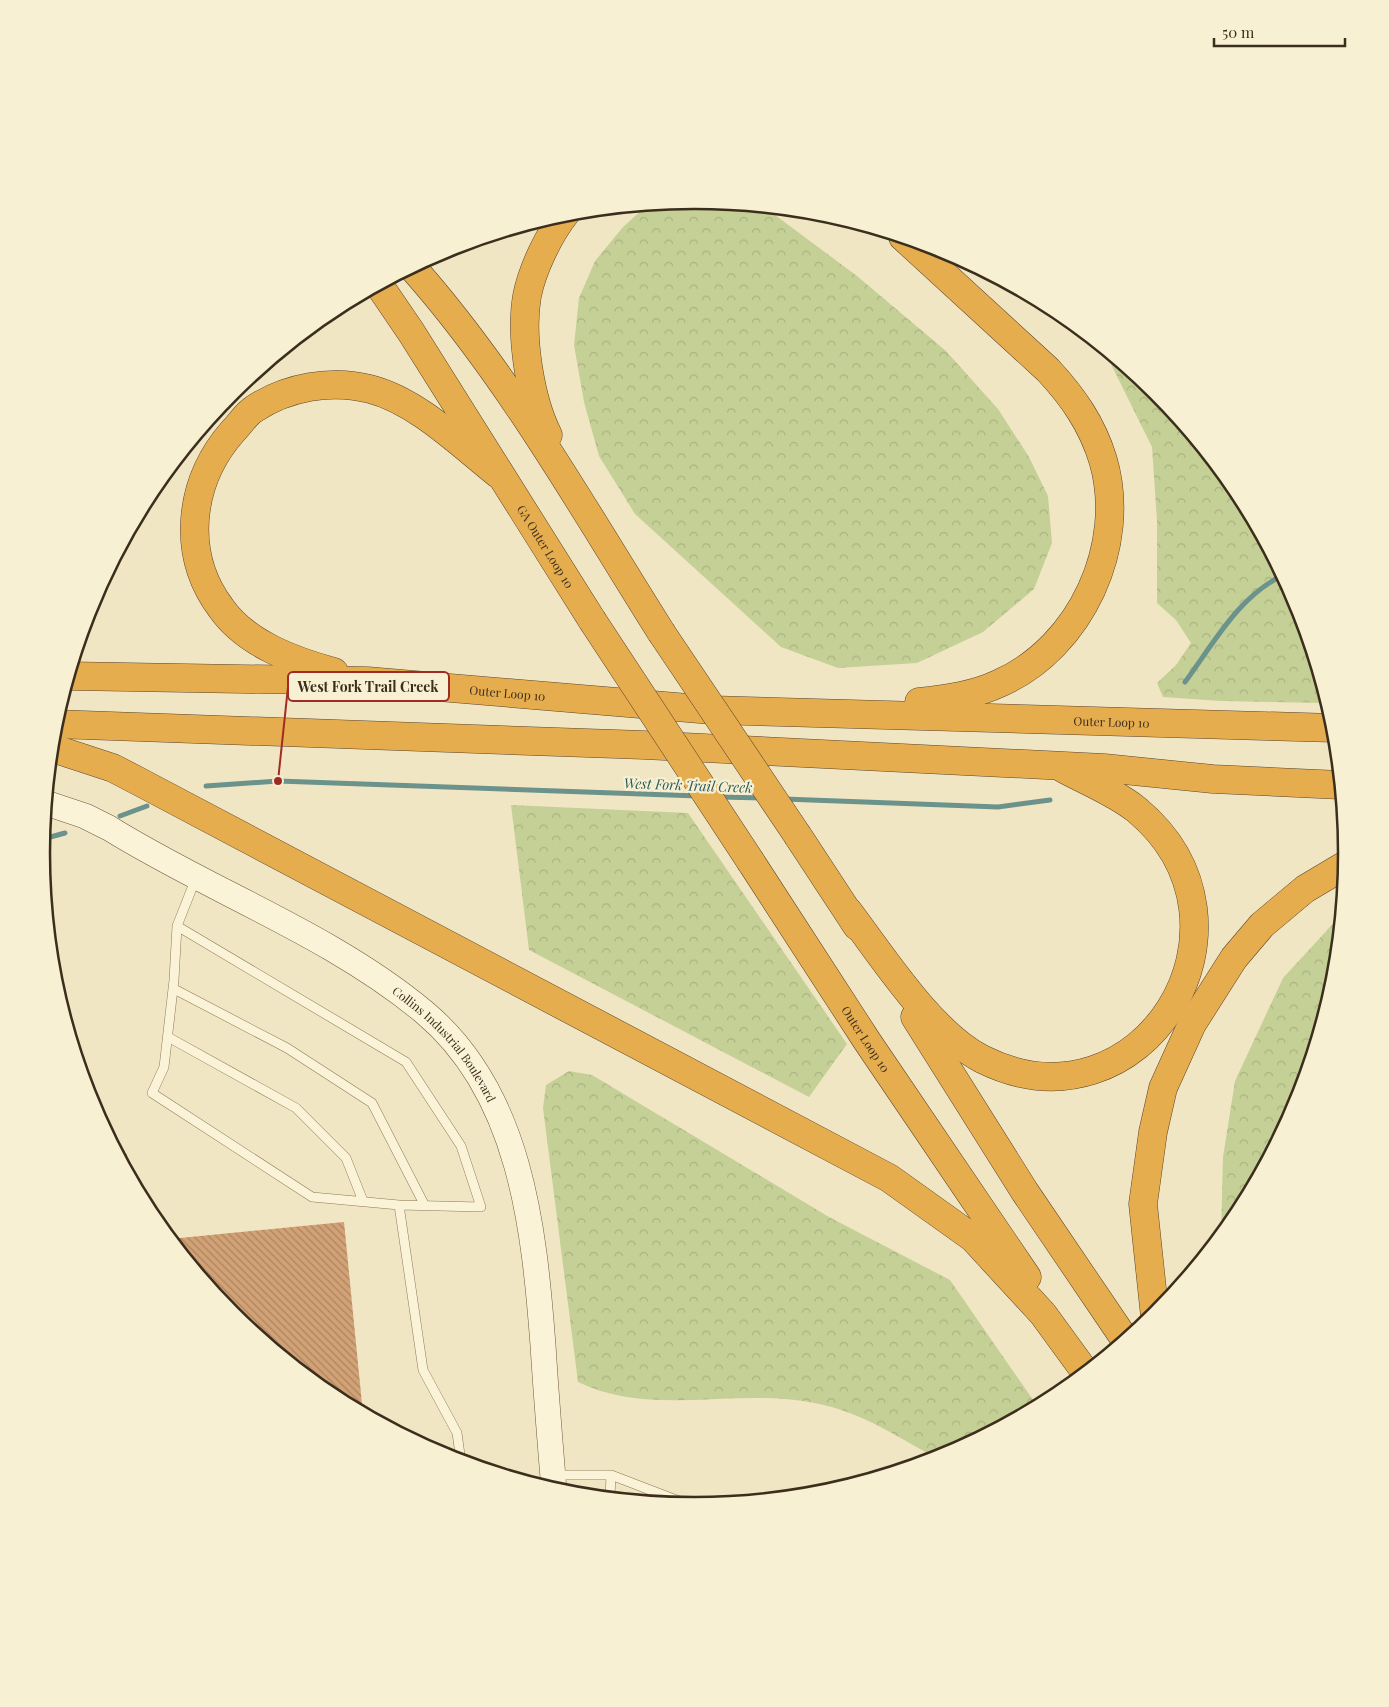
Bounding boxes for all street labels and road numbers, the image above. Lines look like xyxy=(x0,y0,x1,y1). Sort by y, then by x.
street label: GA Outer Loop 10 xyxy=(514,502,578,591)
street label: Outer Loop 10 xyxy=(469,682,546,704)
street label: Outer Loop 10 xyxy=(1073,712,1150,731)
street label: Collins Industrial Boulevard xyxy=(389,982,500,1105)
street label: Outer Loop 10 xyxy=(838,1003,894,1075)

